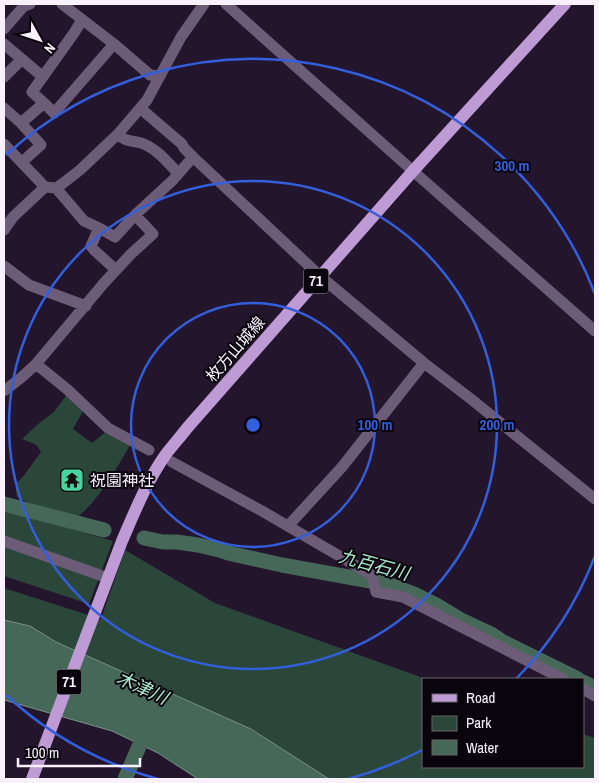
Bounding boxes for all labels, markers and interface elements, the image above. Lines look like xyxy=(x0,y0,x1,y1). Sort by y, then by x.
north arrow xyxy=(15,15,65,65)
text: N xyxy=(40,39,60,57)
text: 300 m xyxy=(495,155,529,176)
road number: 71 xyxy=(304,268,328,294)
street label: 枚方山城線 xyxy=(200,312,270,386)
text: 100 m xyxy=(358,414,392,435)
text: 200 m xyxy=(480,414,514,435)
centre of rings xyxy=(244,416,262,434)
temple icon: 祝園神社 xyxy=(59,467,85,493)
place label: 祝園神社 xyxy=(90,469,154,491)
water label: 九百石川 xyxy=(336,543,414,586)
water label: 木津川 xyxy=(112,665,174,711)
road number: 71 xyxy=(56,670,82,694)
legend xyxy=(422,678,584,768)
text: Road xyxy=(466,687,495,708)
text: Park xyxy=(466,712,492,733)
scale bar xyxy=(18,736,140,768)
text: Water xyxy=(466,737,498,758)
text: 100 m xyxy=(25,742,59,763)

